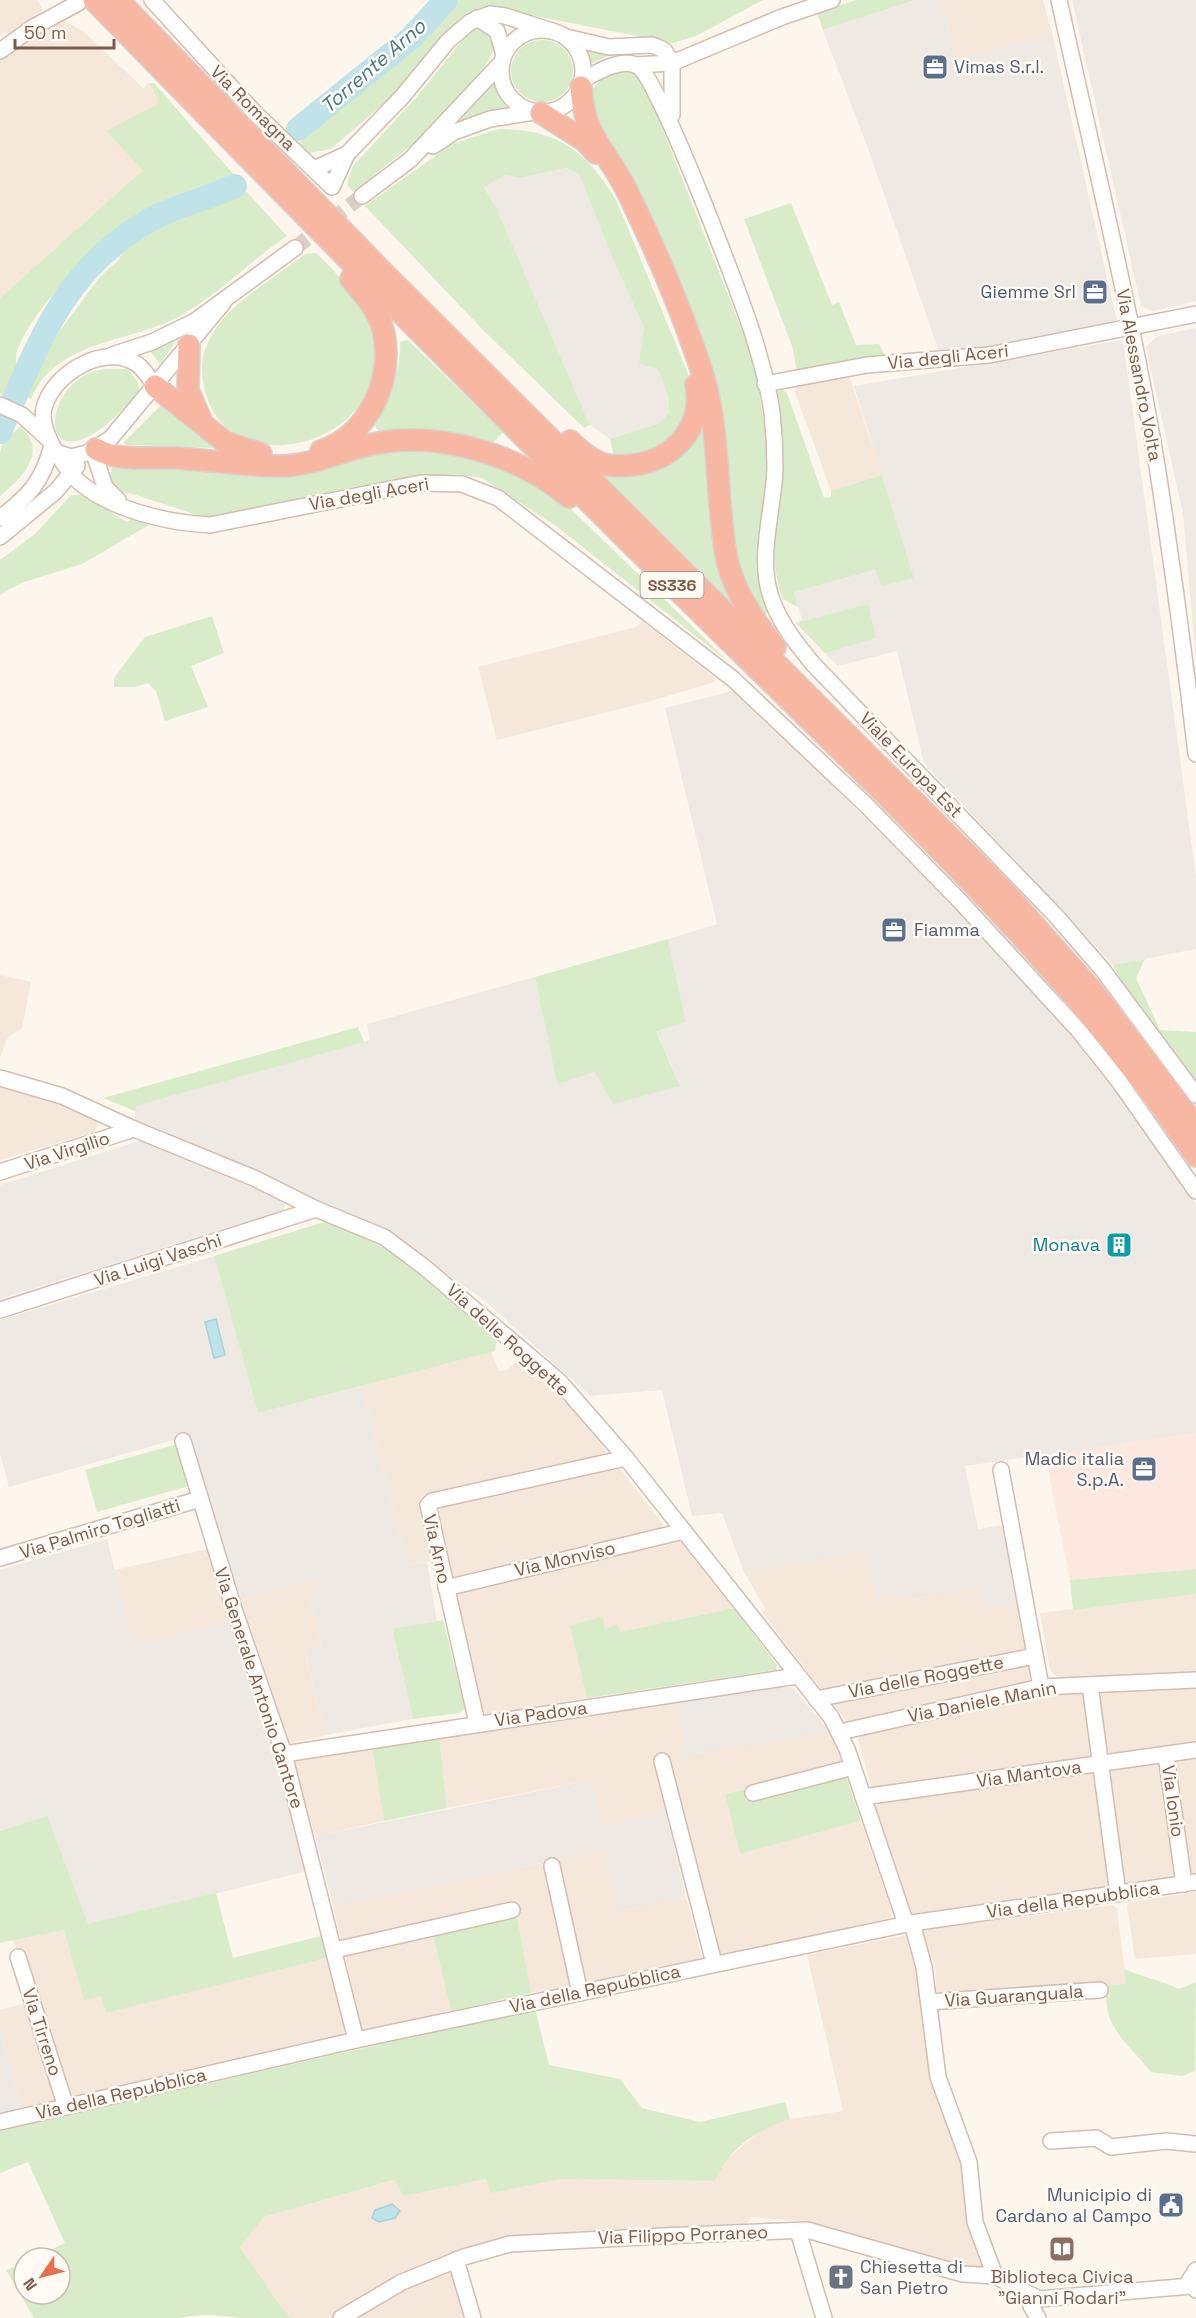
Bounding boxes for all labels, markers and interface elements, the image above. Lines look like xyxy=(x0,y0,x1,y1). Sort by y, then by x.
scale bar xyxy=(15,12,114,50)
water label: Torrente Arno xyxy=(315,13,431,119)
text: 50 m xyxy=(24,21,66,44)
office icon: Vimas S.r.l. xyxy=(920,52,950,82)
place label: Vimas S.r.l. xyxy=(954,55,1044,78)
street label: Via Romagna xyxy=(206,60,301,155)
office icon: Giemme Srl xyxy=(1080,277,1110,307)
place label: Giemme Srl xyxy=(981,280,1076,303)
street label: Via Alessandro Volta xyxy=(1111,287,1167,463)
street label: Via degli Aceri xyxy=(886,339,1010,374)
street label: Via degli Aceri xyxy=(307,472,431,515)
road number: SS336 xyxy=(640,572,704,598)
street label: Viale Europa Est xyxy=(855,707,968,822)
office icon: Fiamma xyxy=(879,915,909,945)
place label: Fiamma xyxy=(914,918,980,941)
street label: Via Virgilio xyxy=(21,1126,112,1175)
street label: Via Luigi Vaschi xyxy=(91,1228,224,1291)
building icon: Monava xyxy=(1104,1230,1134,1260)
place label: Monava xyxy=(1033,1233,1100,1256)
street label: Via delle Roggette xyxy=(442,1278,575,1401)
place label: Madic italia S.p.A. xyxy=(1025,1447,1124,1491)
office icon: Madic italia S.p.A. xyxy=(1129,1454,1159,1484)
street label: Via Palmiro Togliatti xyxy=(17,1493,183,1564)
street label: Via Arno xyxy=(418,1512,457,1586)
street label: Via Monviso xyxy=(512,1536,618,1581)
street label: Via Generale Antonio Cantore xyxy=(210,1564,309,1811)
street label: Via delle Roggette xyxy=(846,1650,1006,1703)
street label: Via Daniele Manin xyxy=(906,1676,1058,1727)
street label: Via Padova xyxy=(493,1696,589,1731)
street label: Via Mantova xyxy=(975,1755,1083,1792)
street label: Via Ionio xyxy=(1157,1763,1190,1838)
street label: Via della Repubblica xyxy=(985,1876,1161,1923)
street label: Via della Repubblica xyxy=(507,1959,683,2018)
street label: Via Guaranguala xyxy=(944,1979,1084,2012)
street label: Via Tirreno xyxy=(17,1985,67,2079)
street label: Via della Repubblica xyxy=(33,2063,208,2124)
place label: Municipio di Cardano al Campo xyxy=(995,2183,1152,2227)
public building icon: Municipio di Cardano al Campo xyxy=(1156,2190,1186,2220)
street label: Via Filippo Porraneo xyxy=(597,2220,769,2249)
library icon: Biblioteca Civica "Gianni Rodari" xyxy=(1047,2234,1077,2264)
north arrow xyxy=(12,2246,72,2306)
place label: Chiesetta di San Pietro xyxy=(860,2255,963,2299)
church icon: Chiesetta di San Pietro xyxy=(826,2262,856,2292)
place label: Biblioteca Civica "Gianni Rodari" xyxy=(990,2265,1134,2309)
text: N xyxy=(18,2274,42,2295)

